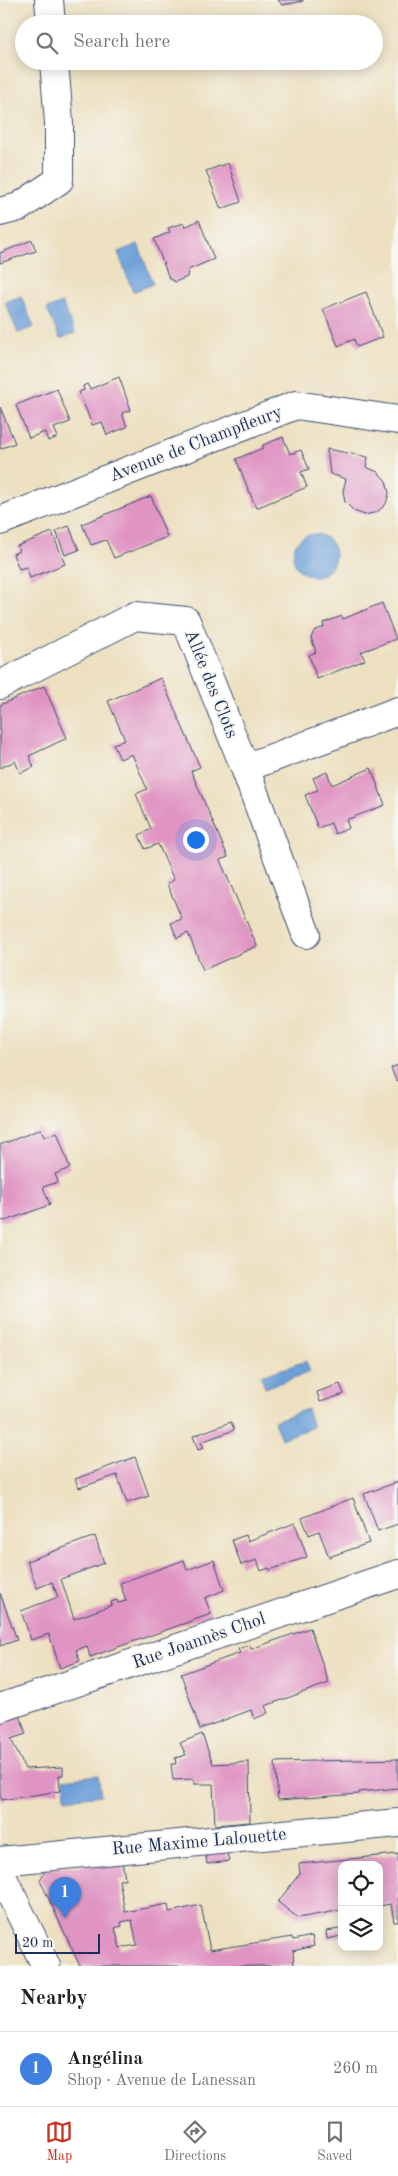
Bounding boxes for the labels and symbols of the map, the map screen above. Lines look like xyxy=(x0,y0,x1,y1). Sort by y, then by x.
street label: Avenue de Champfleury xyxy=(107,403,285,485)
street label: Allée des Clots xyxy=(181,627,241,741)
your location xyxy=(183,827,209,853)
street label: Rue Joannès Chol xyxy=(130,1610,268,1672)
street label: Rue Maxime Lalouette xyxy=(111,1825,287,1859)
pin: 1 xyxy=(49,1877,81,1918)
scale bar xyxy=(15,1931,100,1954)

